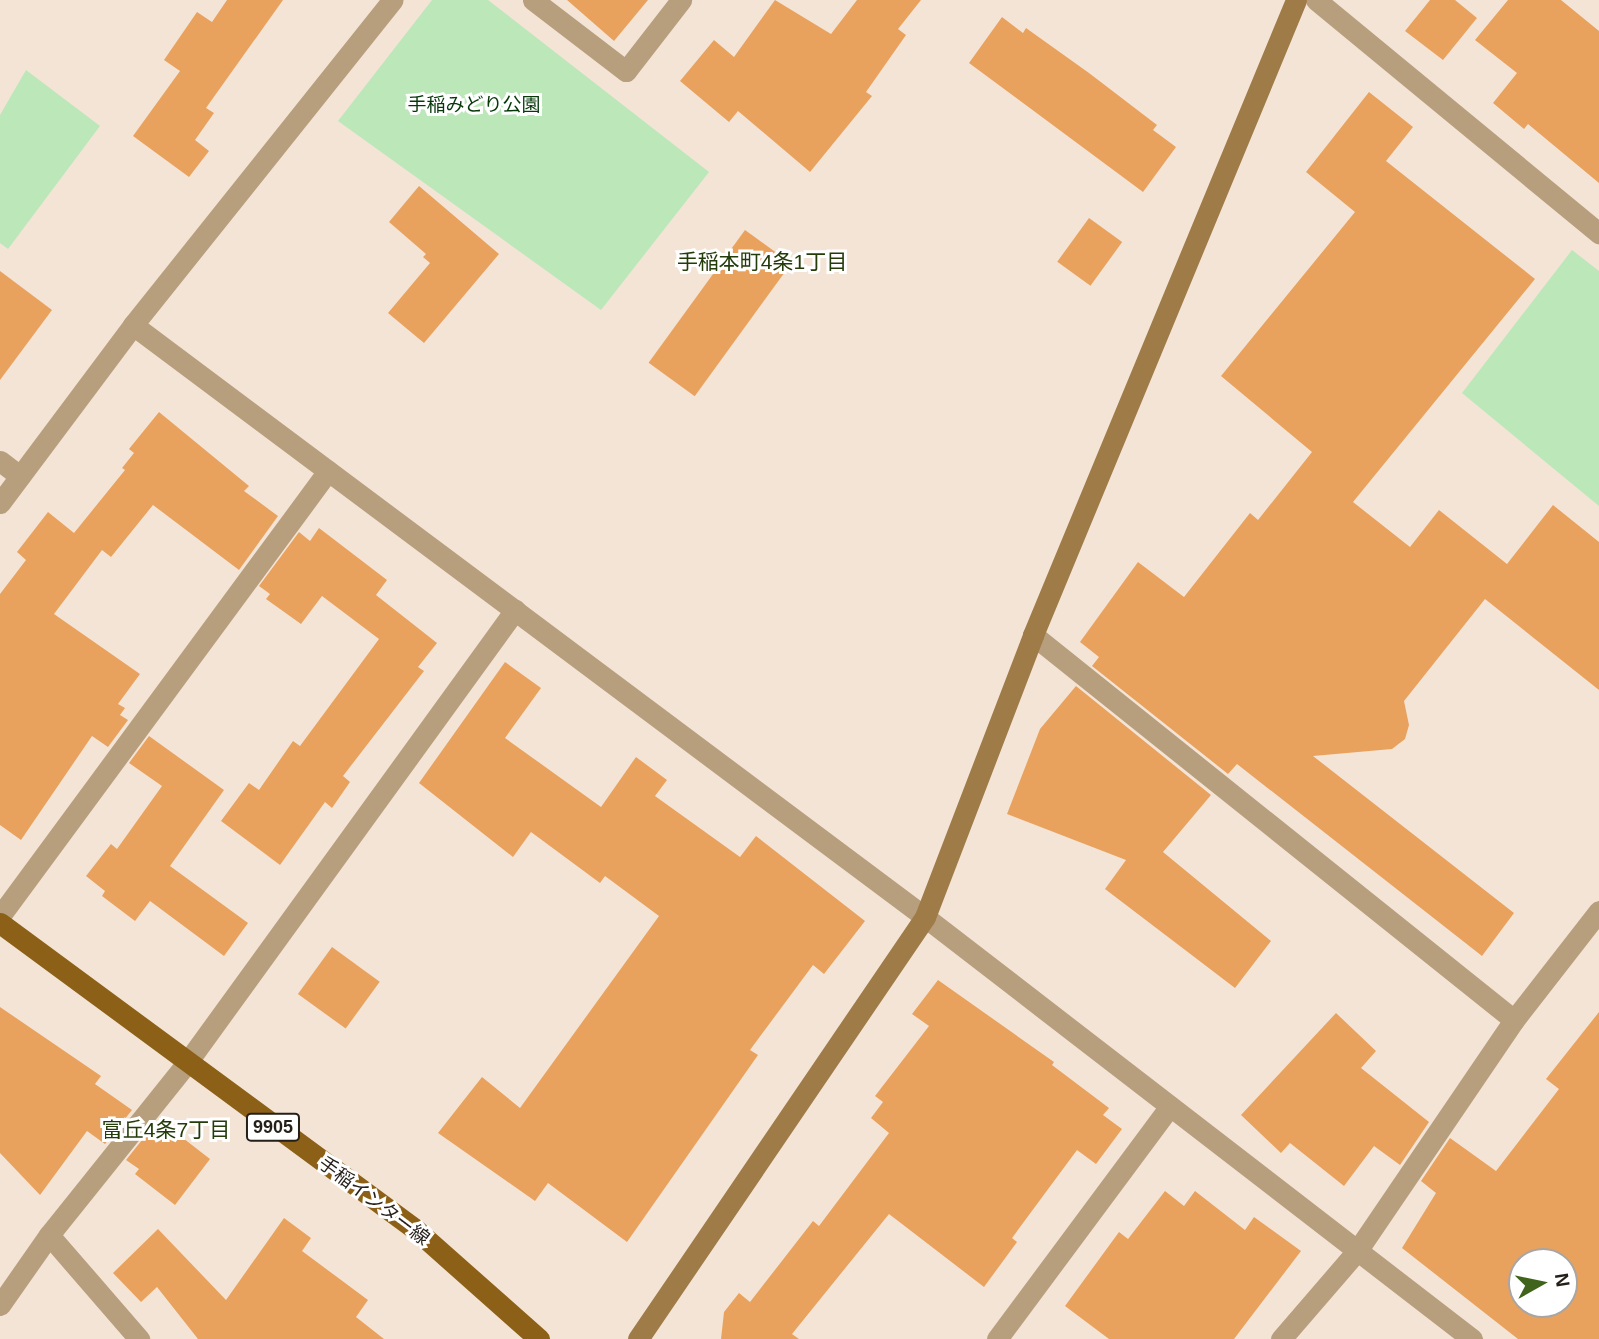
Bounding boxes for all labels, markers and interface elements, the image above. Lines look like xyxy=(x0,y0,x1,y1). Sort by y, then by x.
park label: 手稲みどり公園 xyxy=(408,94,540,116)
district label: 手稲本町4条1丁目 xyxy=(677,249,847,275)
road number: 9905 xyxy=(245,1112,301,1142)
district label: 富丘4条7丁目 xyxy=(102,1117,230,1143)
street label: 手稲インター線 xyxy=(314,1152,434,1250)
north arrow xyxy=(1508,1248,1578,1318)
text: N xyxy=(1551,1272,1574,1288)

